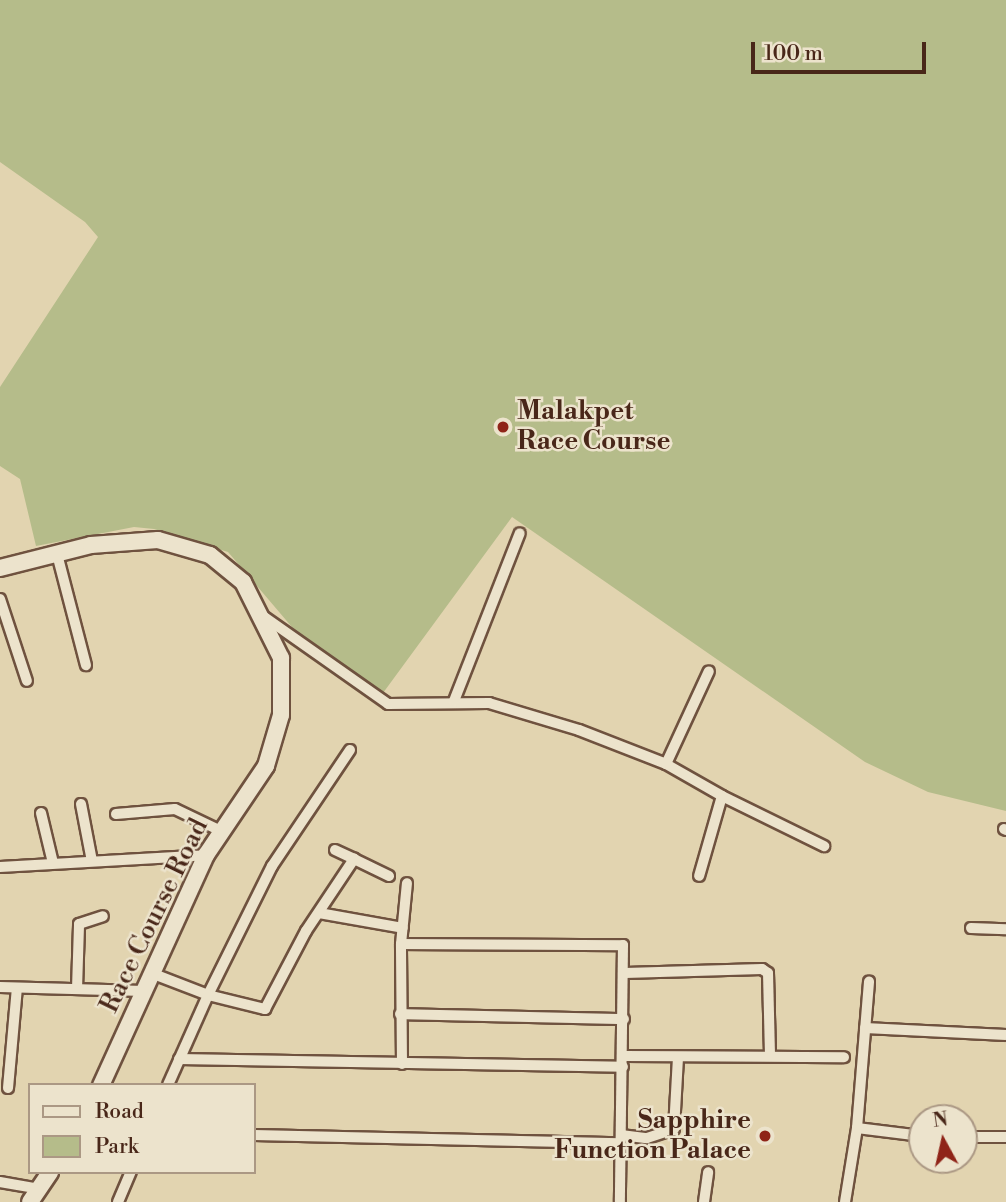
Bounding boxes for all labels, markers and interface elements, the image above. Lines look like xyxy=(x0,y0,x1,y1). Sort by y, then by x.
scale bar xyxy=(754,28,929,72)
text: 100 m xyxy=(764,41,823,67)
place label: Malakpet Race Course xyxy=(517,396,670,458)
marker: Malakpet Race Course xyxy=(495,419,511,435)
street label: Race Course Road xyxy=(94,814,216,1018)
legend xyxy=(28,1083,256,1174)
text: Road xyxy=(95,1099,144,1125)
north arrow xyxy=(908,1104,978,1174)
place label: Sapphire Function Palace xyxy=(554,1105,751,1166)
text: N xyxy=(931,1107,949,1133)
marker: Sapphire Function Palace xyxy=(757,1128,773,1144)
text: Park xyxy=(95,1134,139,1160)

